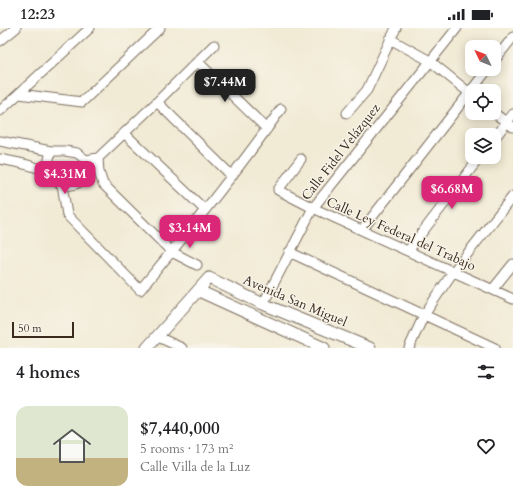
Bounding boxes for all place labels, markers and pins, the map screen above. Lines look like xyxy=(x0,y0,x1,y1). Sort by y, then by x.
pin: $7.44M xyxy=(192,69,258,103)
pin: $4.31M xyxy=(32,161,98,195)
pin: $6.68M xyxy=(419,176,485,210)
pin: $3.14M xyxy=(157,215,223,249)

